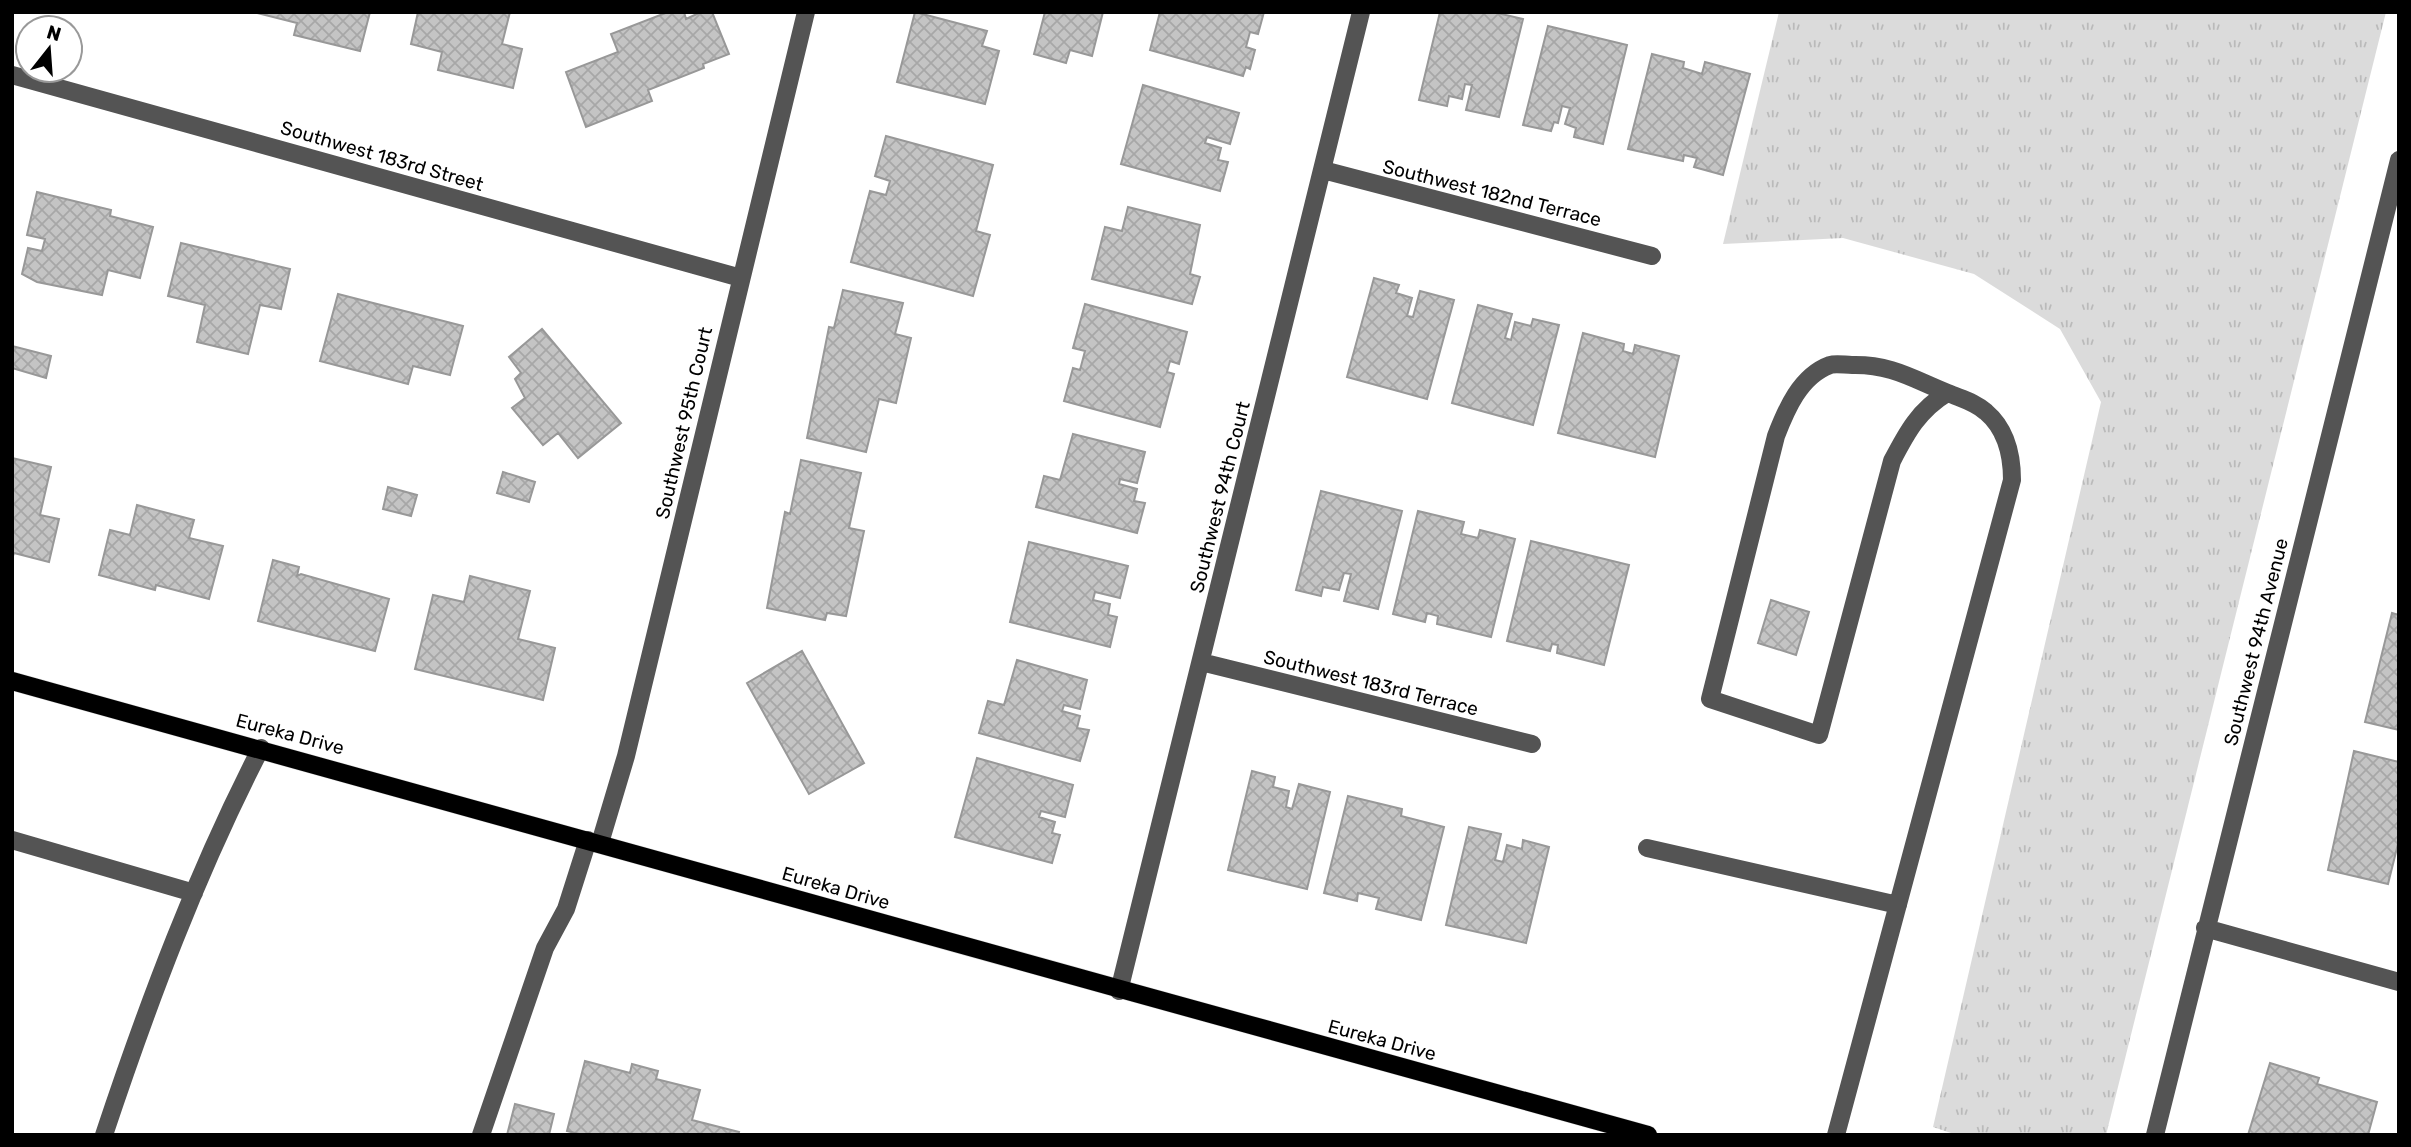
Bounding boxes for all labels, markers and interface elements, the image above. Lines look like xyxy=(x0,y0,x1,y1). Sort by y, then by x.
north arrow xyxy=(14,14,84,84)
text: N xyxy=(44,20,64,46)
street label: Southwest 183rd Street xyxy=(278,116,487,196)
street label: Southwest 182nd Terrace xyxy=(1380,155,1604,231)
street label: Southwest 95th Court xyxy=(651,324,717,521)
street label: Southwest 94th Court xyxy=(1185,398,1255,595)
street label: Southwest 94th Avenue xyxy=(2219,536,2293,748)
street label: Southwest 183rd Terrace xyxy=(1261,645,1481,721)
street label: Eureka Drive xyxy=(233,709,347,759)
street label: Eureka Drive xyxy=(779,862,893,914)
street label: Eureka Drive xyxy=(1325,1015,1439,1065)

